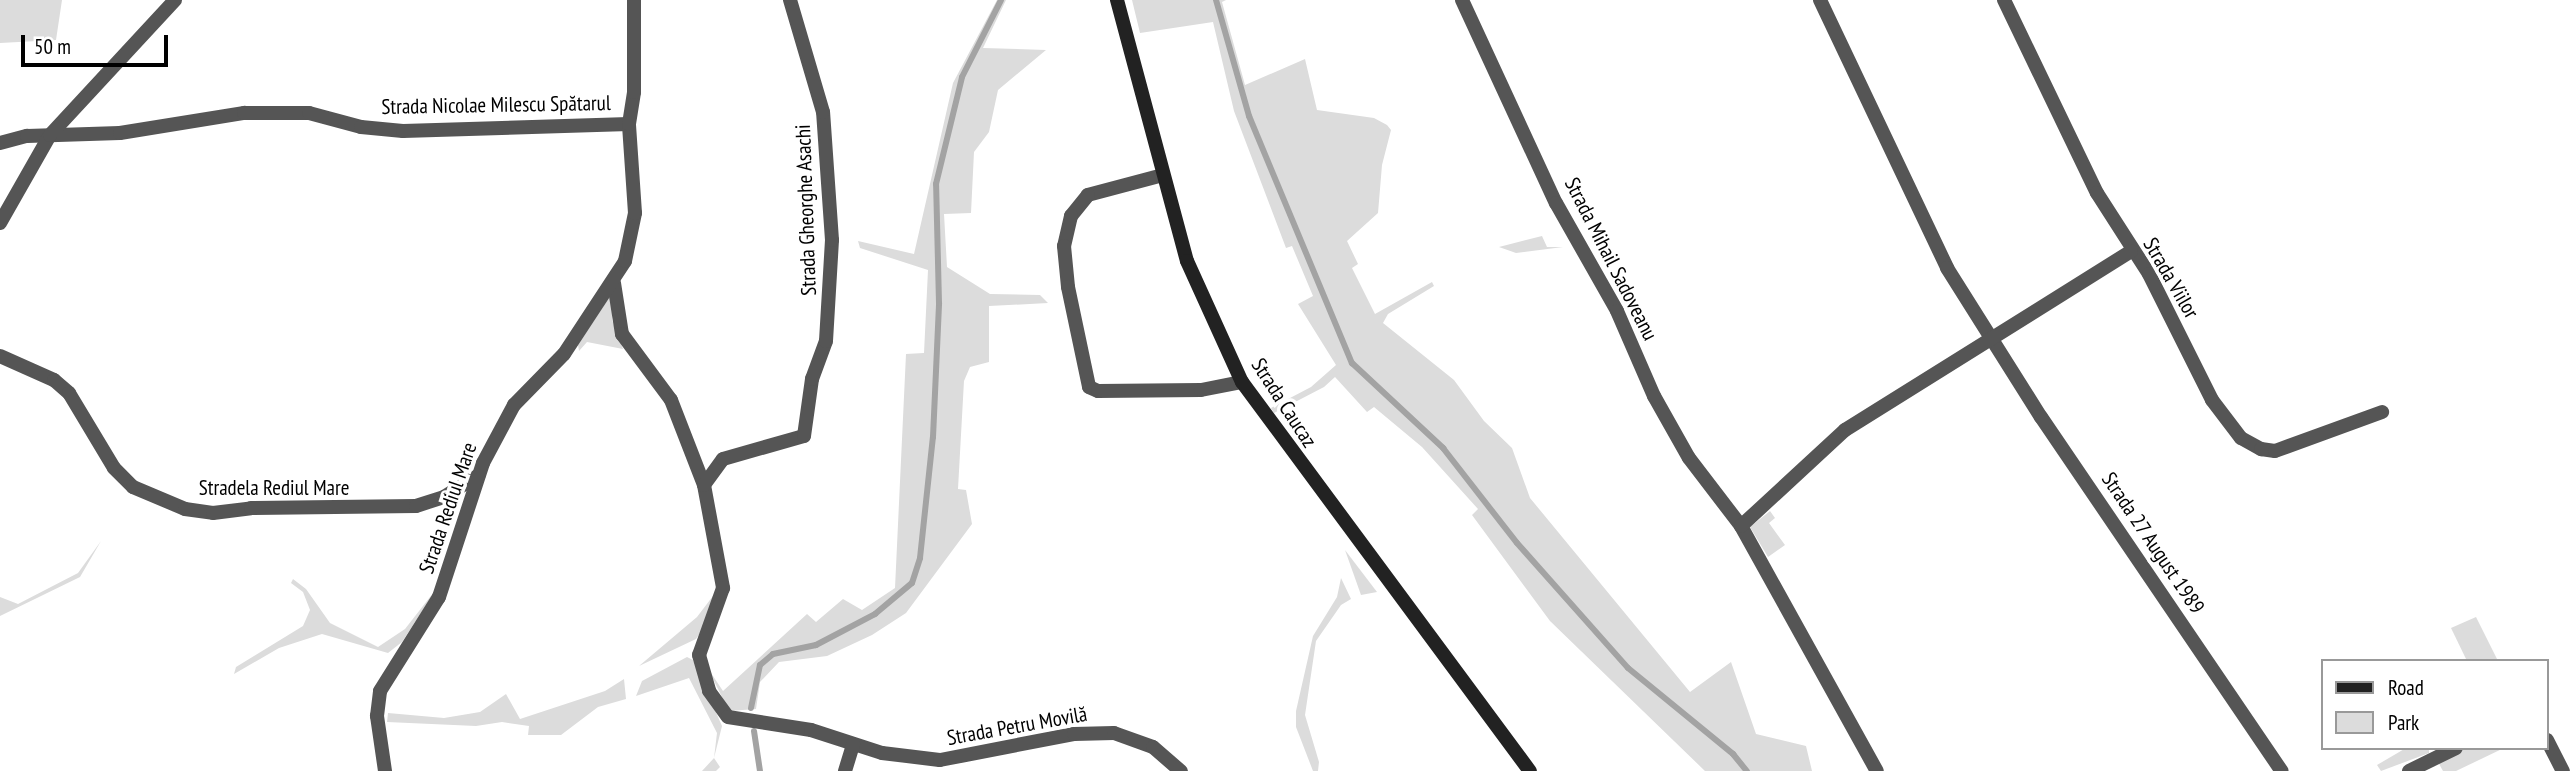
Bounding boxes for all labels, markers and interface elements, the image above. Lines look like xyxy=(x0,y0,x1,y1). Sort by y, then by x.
scale bar xyxy=(24,21,172,65)
text: 50 m xyxy=(34,33,71,60)
street label: Strada Nicolae Milescu Spătarul xyxy=(381,90,611,120)
street label: Strada Gheorghe Asachi xyxy=(790,124,822,296)
street label: Strada Mihail Sadoveanu xyxy=(1559,173,1663,345)
street label: Strada Viilor xyxy=(2138,233,2204,323)
street label: Strada Caucaz xyxy=(1246,354,1322,452)
street label: Strada Rediul Mare xyxy=(414,439,482,577)
street label: Strada 27 August 1989 xyxy=(2096,467,2210,619)
street label: Stradela Rediul Mare xyxy=(199,475,349,501)
legend xyxy=(2322,659,2549,750)
text: Road xyxy=(2388,674,2424,701)
street label: Strada Petru Movilă xyxy=(945,701,1089,751)
text: Park xyxy=(2388,709,2419,736)

